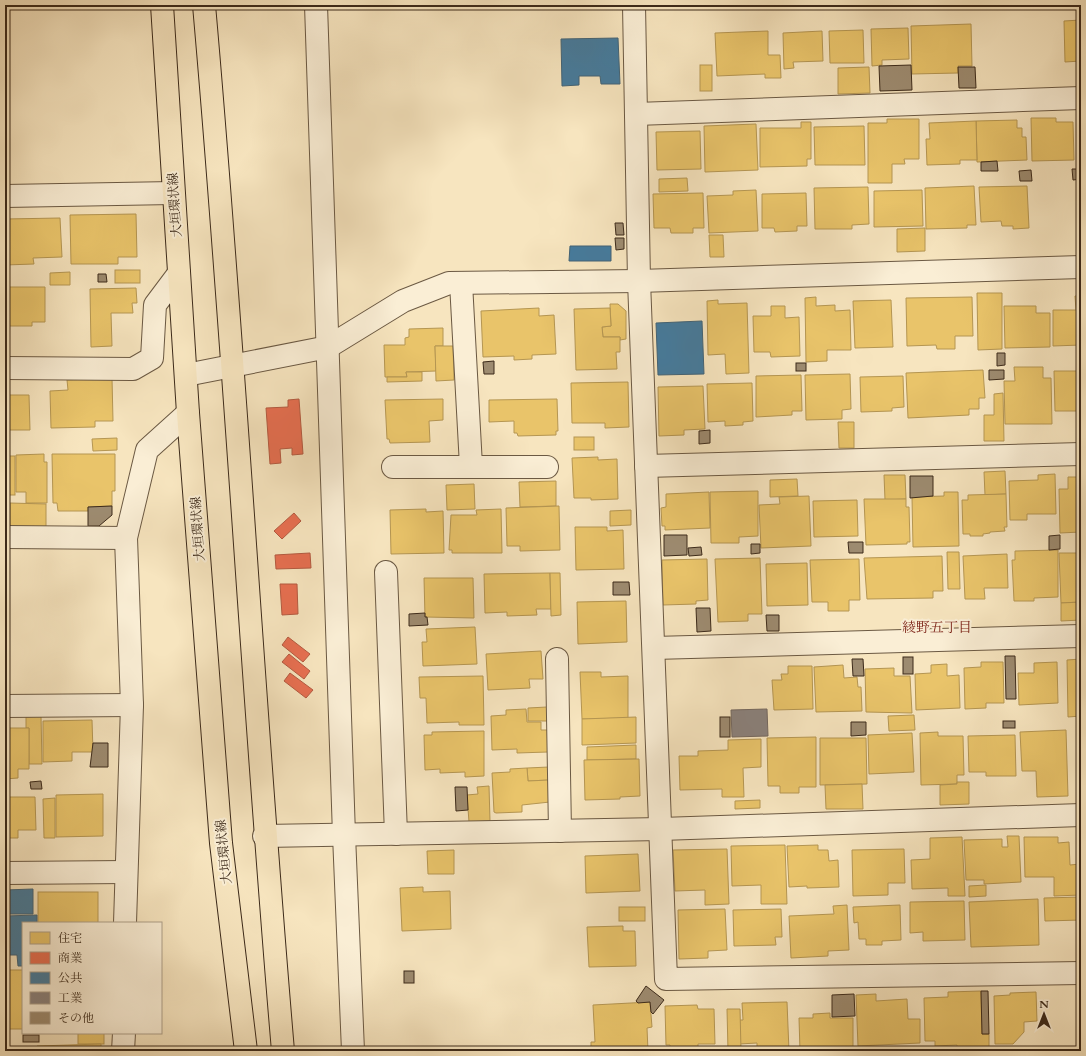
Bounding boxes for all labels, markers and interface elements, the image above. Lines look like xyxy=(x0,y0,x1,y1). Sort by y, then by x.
street label: 大垣環状線 xyxy=(164,172,186,238)
street label: 大垣環状線 xyxy=(187,496,209,562)
district label: 綾野五丁目 xyxy=(902,618,972,637)
street label: 大垣環状線 xyxy=(212,819,236,885)
legend xyxy=(22,922,162,1034)
text: 住宅 xyxy=(58,930,82,946)
text: 商業 xyxy=(58,950,82,966)
text: 公共 xyxy=(58,970,82,986)
text: 工業 xyxy=(58,990,82,1006)
north arrow xyxy=(1024,994,1064,1034)
text: N xyxy=(1039,997,1049,1012)
text: その他 xyxy=(58,1010,94,1026)

